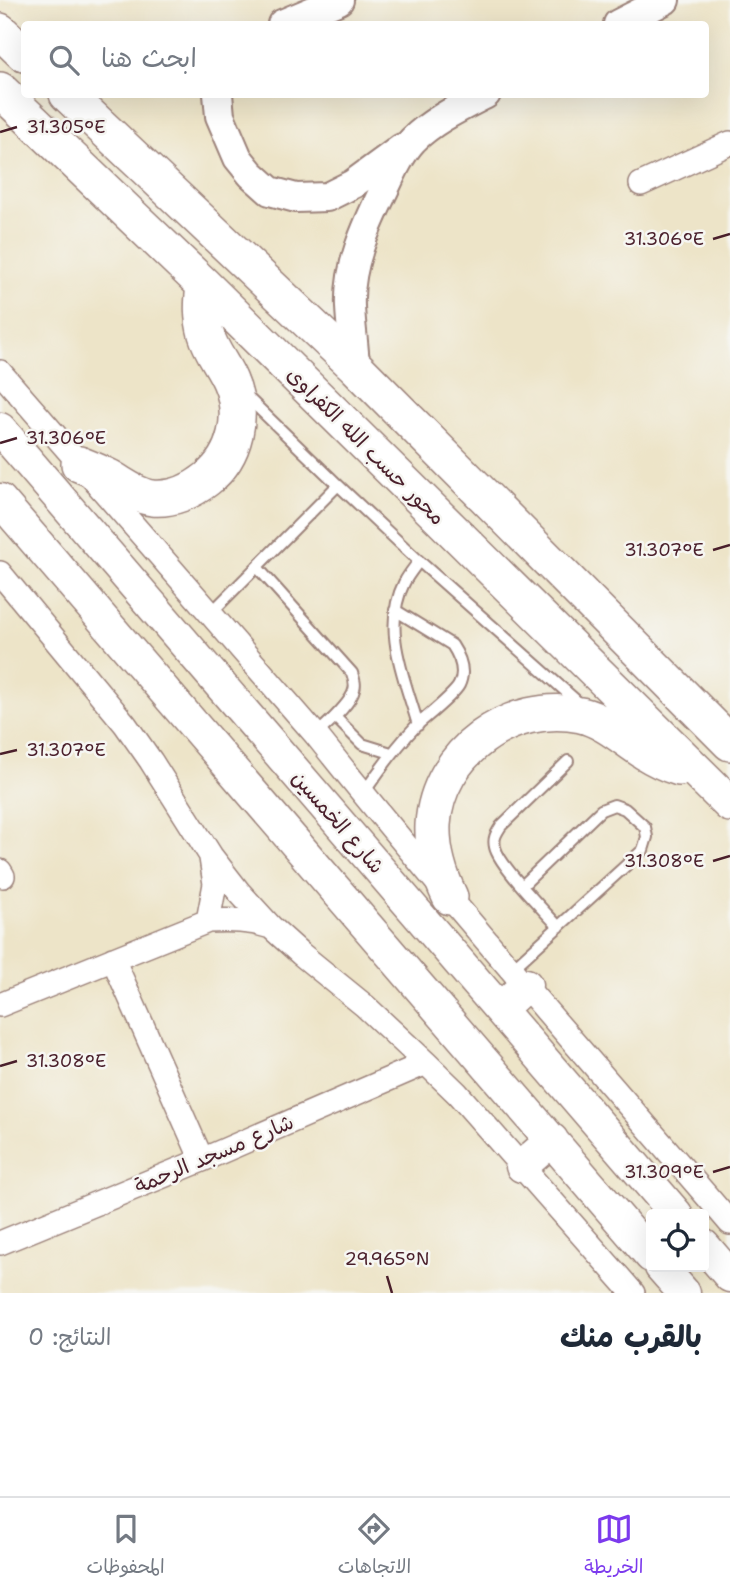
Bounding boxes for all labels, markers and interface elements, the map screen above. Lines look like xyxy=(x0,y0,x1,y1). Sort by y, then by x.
search box xyxy=(21,21,709,98)
text: ابحث هنا xyxy=(101,40,197,75)
icon: search xyxy=(45,41,83,79)
text: 31.305°E xyxy=(27,115,105,139)
text: 31.306°E xyxy=(624,227,704,251)
street label: محور حسب الله الكفراوى xyxy=(281,361,451,531)
text: 31.306°E xyxy=(26,426,106,450)
text: 31.307°E xyxy=(624,538,704,562)
text: 31.307°E xyxy=(26,738,106,762)
street label: شارع الخمسين xyxy=(285,765,391,880)
text: 31.308°E xyxy=(624,849,704,873)
text: 31.308°E xyxy=(26,1049,106,1073)
street label: شارع مسجد الرحمة xyxy=(130,1108,298,1201)
text: 31.309°E xyxy=(624,1160,704,1184)
map controls xyxy=(646,1209,709,1272)
button: locate xyxy=(646,1209,709,1272)
text: 29.965°N xyxy=(345,1247,429,1271)
text: بالقرب منك xyxy=(560,1316,702,1357)
text: النتائج: 0 xyxy=(28,1322,111,1352)
tab: المحفوظات xyxy=(87,1510,165,1583)
tab: الاتجاهات xyxy=(338,1510,411,1583)
tab: الخريطة xyxy=(584,1510,643,1583)

